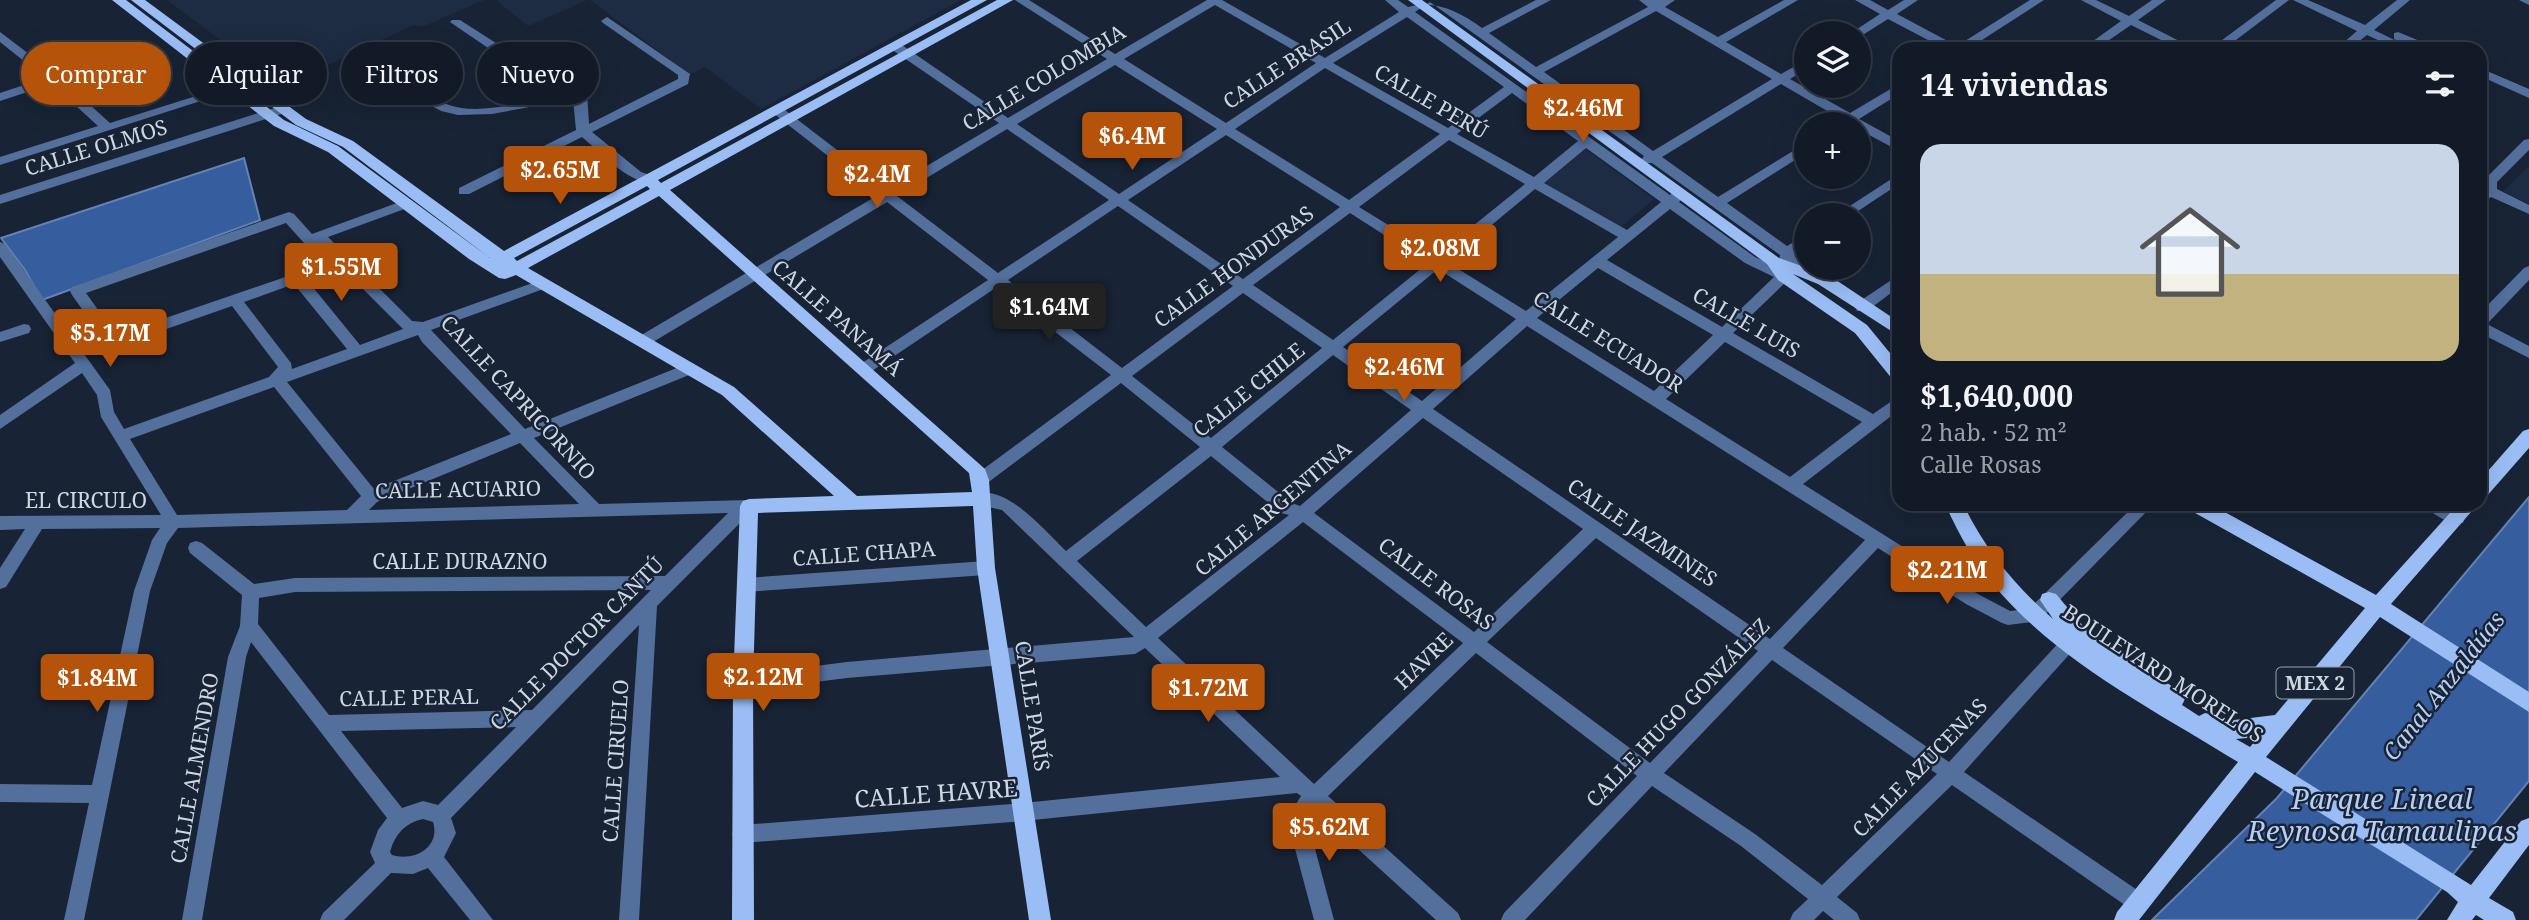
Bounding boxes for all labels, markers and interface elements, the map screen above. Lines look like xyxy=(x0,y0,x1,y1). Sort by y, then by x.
street label: CALLE BRASIL xyxy=(1217,11,1356,115)
street label: CALLE COLOMBIA xyxy=(957,17,1130,137)
map controls xyxy=(1794,21,1871,280)
button: layers xyxy=(1794,21,1871,98)
chip: Comprar xyxy=(21,42,171,105)
chip: Alquilar xyxy=(185,42,327,105)
chip: Filtros xyxy=(341,42,463,105)
chip: Nuevo xyxy=(477,42,599,105)
street label: CALLE PERÚ xyxy=(1370,57,1493,145)
text: 14 viviendas xyxy=(1920,64,2108,105)
icon: filters xyxy=(2421,65,2459,103)
pin: $2.46M xyxy=(1526,85,1640,144)
text: $2.46M xyxy=(1543,91,1623,123)
street label: CALLE OLMOS xyxy=(21,112,170,182)
button: + xyxy=(1794,112,1871,189)
pin: $6.4M xyxy=(1083,113,1181,172)
text: $6.4M xyxy=(1098,119,1166,151)
pin: $2.65M xyxy=(503,146,617,206)
pin: $2.4M xyxy=(828,150,926,210)
text: $2.65M xyxy=(520,153,600,185)
text: $2.4M xyxy=(843,157,911,189)
icon: home xyxy=(2127,189,2253,315)
street label: CALLE HONDURAS xyxy=(1148,199,1319,334)
button: − xyxy=(1794,203,1871,280)
pin: $2.08M xyxy=(1383,224,1497,284)
text: $2.08M xyxy=(1400,231,1480,263)
pin: $1.55M xyxy=(284,244,398,303)
text: $1.55M xyxy=(301,250,381,282)
street label: CALLE PANAMÁ xyxy=(767,253,909,382)
street label: CALLE LUIS xyxy=(1688,280,1805,364)
pin: $1.64M xyxy=(992,284,1106,343)
street label: CALLE ECUADOR xyxy=(1528,284,1689,399)
text: $1.64M xyxy=(1009,290,1089,322)
street label: CALLE CAPRICORNIO xyxy=(435,309,603,486)
pin: $5.17M xyxy=(53,310,167,369)
text: $5.17M xyxy=(70,316,150,348)
street label: CALLE CHILE xyxy=(1187,336,1310,443)
pin: $2.46M xyxy=(1347,344,1461,403)
text: $2.46M xyxy=(1364,350,1444,382)
text: $1,640,000 xyxy=(1920,375,2073,416)
text: 2 hab. · 52 m² xyxy=(1920,416,2067,448)
street label: CALLE ARGENTINA xyxy=(1188,434,1357,582)
text: Calle Rosas xyxy=(1920,448,2042,480)
street label: CALLE JAZMINES xyxy=(1562,472,1723,593)
street label: CALLE ACUARIO xyxy=(375,474,541,504)
street label: EL CIRCULO xyxy=(25,486,147,514)
street label: CALLE ROSAS xyxy=(1373,530,1500,636)
street label: CALLE CHAPA xyxy=(792,534,937,572)
pin: $2.21M xyxy=(1890,546,2004,606)
street label: CALLE DURAZNO xyxy=(372,547,548,575)
street label: CALLE DOCTOR CANTÚ xyxy=(483,550,669,736)
text: $2.21M xyxy=(1907,553,1987,585)
street label: BOULEVARD MORELOS xyxy=(2058,598,2269,749)
water label: Canal Anzaldúas xyxy=(2375,604,2512,767)
street label: CALLE HUGO GONZÁLEZ xyxy=(1579,612,1775,813)
street label: HAVRE xyxy=(1388,626,1458,695)
street label: CALLE PARÍS xyxy=(1009,639,1057,773)
pin: $1.84M xyxy=(40,654,154,714)
pin: $2.12M xyxy=(706,654,820,713)
text: $2.12M xyxy=(723,660,803,692)
text: $1.84M xyxy=(57,661,137,693)
pin: $1.72M xyxy=(1151,664,1265,724)
road number: MEX 2 xyxy=(2276,668,2354,698)
street label: CALLE ALMENDRO xyxy=(163,670,225,865)
text: $1.72M xyxy=(1168,671,1248,703)
street label: CALLE CIRUELO xyxy=(595,678,635,843)
street label: CALLE PERAL xyxy=(339,682,479,712)
street label: CALLE AZUCENAS xyxy=(1846,692,1993,843)
street label: CALLE HAVRE xyxy=(853,770,1019,815)
water label: Parque Lineal Reynosa Tamaulipas xyxy=(2246,779,2517,849)
pin: $5.62M xyxy=(1272,804,1386,863)
text: $5.62M xyxy=(1289,810,1369,842)

